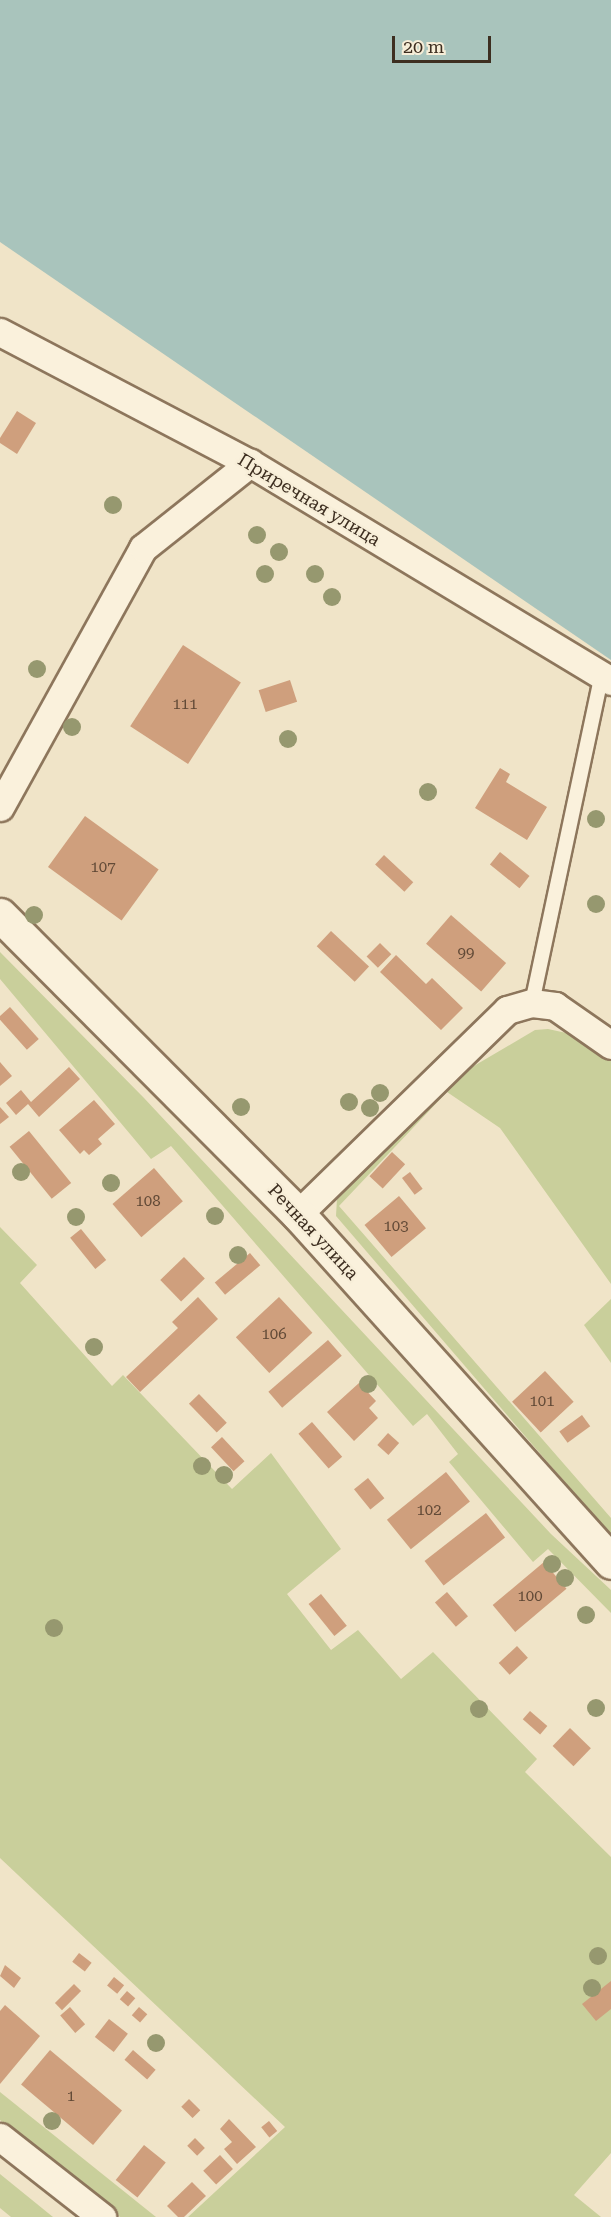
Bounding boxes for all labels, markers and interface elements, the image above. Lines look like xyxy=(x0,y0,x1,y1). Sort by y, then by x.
scale bar xyxy=(395,24,494,62)
text: 20 m xyxy=(403,36,444,57)
street label: Приречная улица xyxy=(234,449,384,551)
house number: 111 xyxy=(172,696,198,714)
house number: 107 xyxy=(90,859,116,877)
house number: 99 xyxy=(458,945,474,963)
street label: Речная улица xyxy=(263,1180,363,1284)
house number: 108 xyxy=(135,1193,161,1211)
house number: 103 xyxy=(383,1218,409,1236)
house number: 106 xyxy=(261,1326,287,1344)
house number: 101 xyxy=(529,1393,555,1411)
house number: 102 xyxy=(416,1502,442,1520)
house number: 100 xyxy=(517,1588,543,1606)
house number: 1 xyxy=(67,2088,75,2106)

